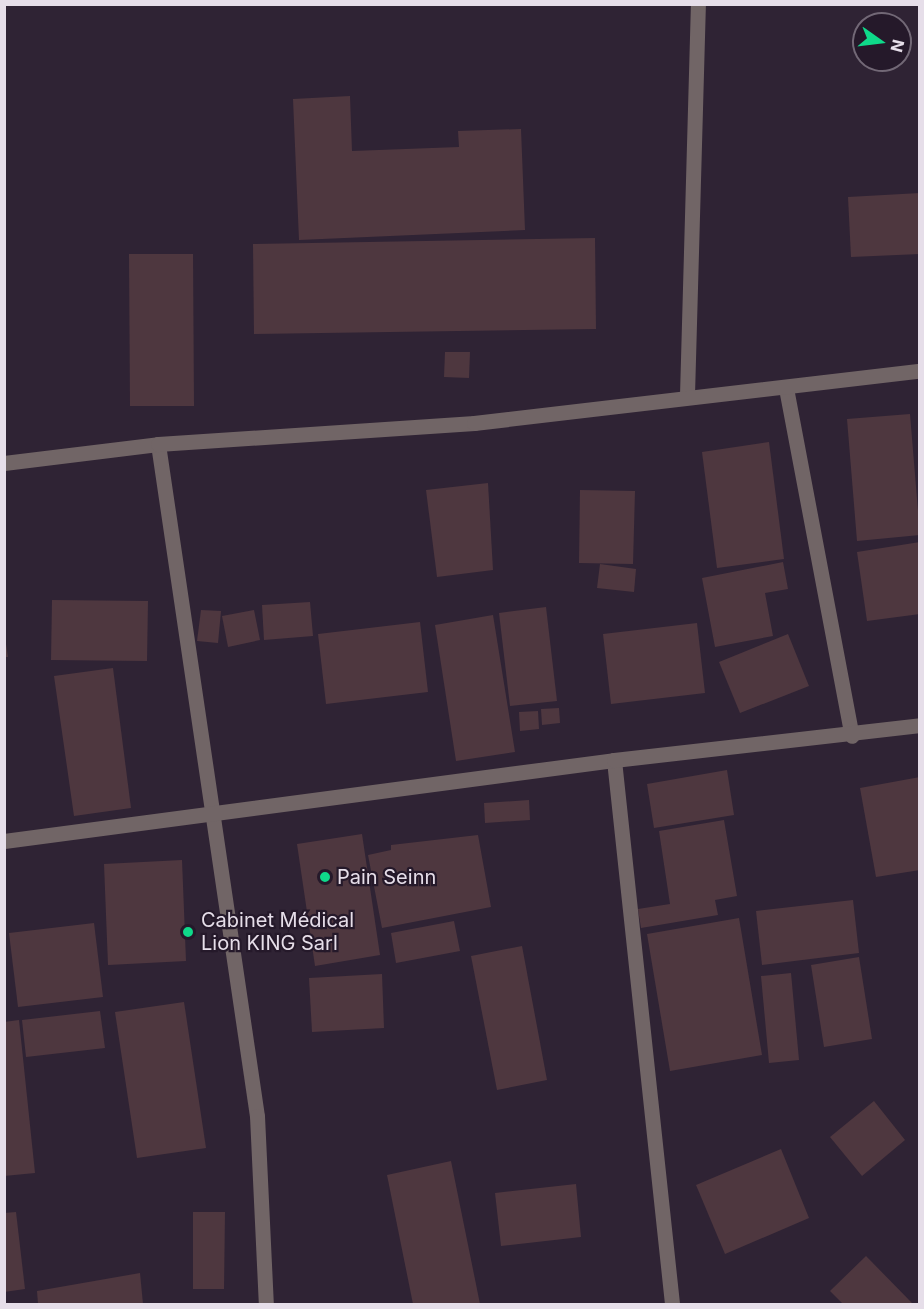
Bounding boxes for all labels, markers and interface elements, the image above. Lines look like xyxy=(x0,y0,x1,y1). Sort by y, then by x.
north arrow xyxy=(852,12,912,72)
text: N xyxy=(886,38,909,54)
place label: Pain Seinn xyxy=(337,865,436,889)
marker: Pain Seinn xyxy=(318,870,332,884)
place label: Cabinet Médical Lion KING Sarl xyxy=(201,909,354,956)
marker: Cabinet Médical Lion KING Sarl xyxy=(179,923,197,941)

